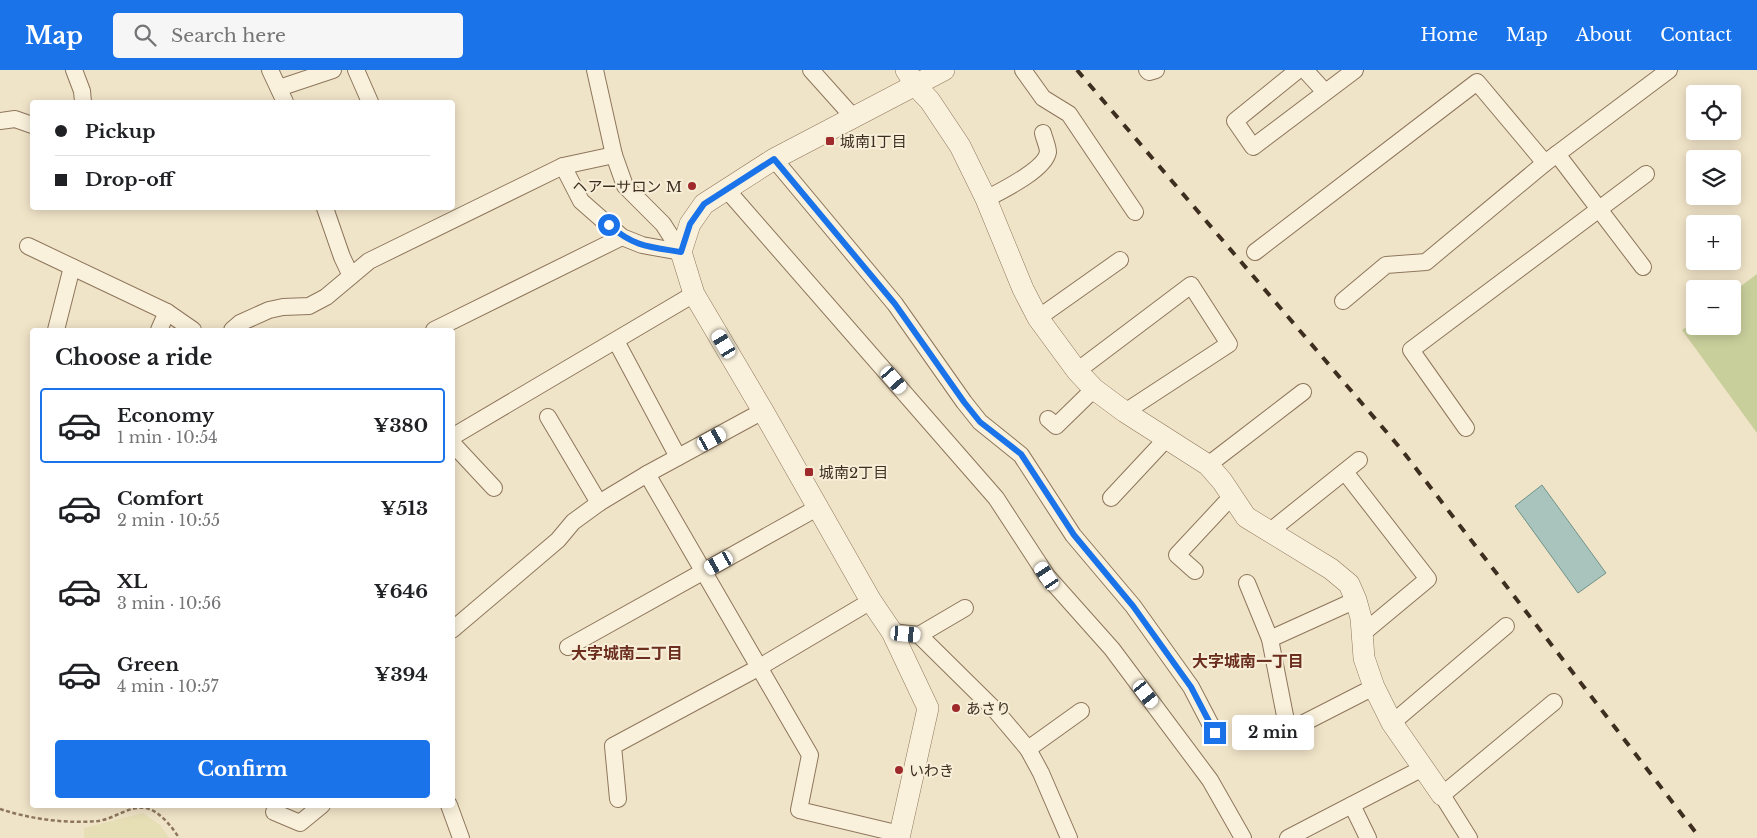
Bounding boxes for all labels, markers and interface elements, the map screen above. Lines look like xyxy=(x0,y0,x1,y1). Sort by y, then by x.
search box xyxy=(113,13,463,58)
text: Map xyxy=(25,21,83,50)
icon: search xyxy=(131,21,159,49)
text: Search here xyxy=(171,24,286,47)
text: Home xyxy=(1420,24,1478,46)
text: Map xyxy=(1506,24,1548,46)
text: About xyxy=(1576,24,1632,46)
text: Contact xyxy=(1660,24,1732,46)
map controls xyxy=(1686,85,1741,335)
button: locate xyxy=(1686,85,1741,140)
text: Pickup xyxy=(85,120,156,143)
place label: 城南1丁目 xyxy=(840,132,907,151)
marker: 城南1丁目 xyxy=(824,135,836,147)
button: layers xyxy=(1686,150,1741,205)
text: Drop-off xyxy=(85,168,174,191)
place label: ヘアーサロン M xyxy=(573,177,682,196)
marker: ヘアーサロン M xyxy=(686,180,698,192)
route start xyxy=(598,214,620,236)
button: + xyxy=(1686,215,1741,270)
button: − xyxy=(1686,280,1741,335)
car xyxy=(709,327,738,361)
text: Choose a ride xyxy=(55,344,212,371)
car xyxy=(878,364,909,396)
icon: car xyxy=(57,403,102,448)
text: Economy xyxy=(117,404,214,427)
text: ¥380 xyxy=(373,414,428,437)
car xyxy=(695,425,728,453)
text: 1 min · 10:54 xyxy=(117,427,218,447)
place label: 城南2丁目 xyxy=(819,463,888,482)
marker: 城南2丁目 xyxy=(803,466,815,478)
icon: car xyxy=(57,486,102,531)
text: Comfort xyxy=(117,487,204,510)
text: ¥513 xyxy=(380,497,428,520)
text: 2 min · 10:55 xyxy=(117,510,220,530)
car xyxy=(702,549,735,577)
car xyxy=(1032,559,1061,593)
icon: car xyxy=(57,569,102,614)
text: XL xyxy=(117,570,147,593)
text: ¥646 xyxy=(374,580,428,603)
text: 3 min · 10:56 xyxy=(117,593,221,613)
car xyxy=(890,625,921,643)
district label: 大字城南二丁目 xyxy=(571,643,683,663)
district label: 大字城南一丁目 xyxy=(1192,651,1304,671)
icon: car xyxy=(57,652,102,697)
text: Green xyxy=(117,653,179,676)
text: ¥394 xyxy=(374,663,428,686)
text: 4 min · 10:57 xyxy=(117,676,219,696)
car xyxy=(1130,678,1161,710)
place label: あさり xyxy=(966,699,1011,718)
marker: あさり xyxy=(950,702,962,714)
callout: 2 min xyxy=(1232,716,1315,750)
route end xyxy=(1204,722,1226,744)
text: 2 min xyxy=(1248,722,1298,742)
button: Confirm xyxy=(55,740,430,798)
place label: いわき xyxy=(909,761,954,780)
marker: いわき xyxy=(893,764,905,776)

